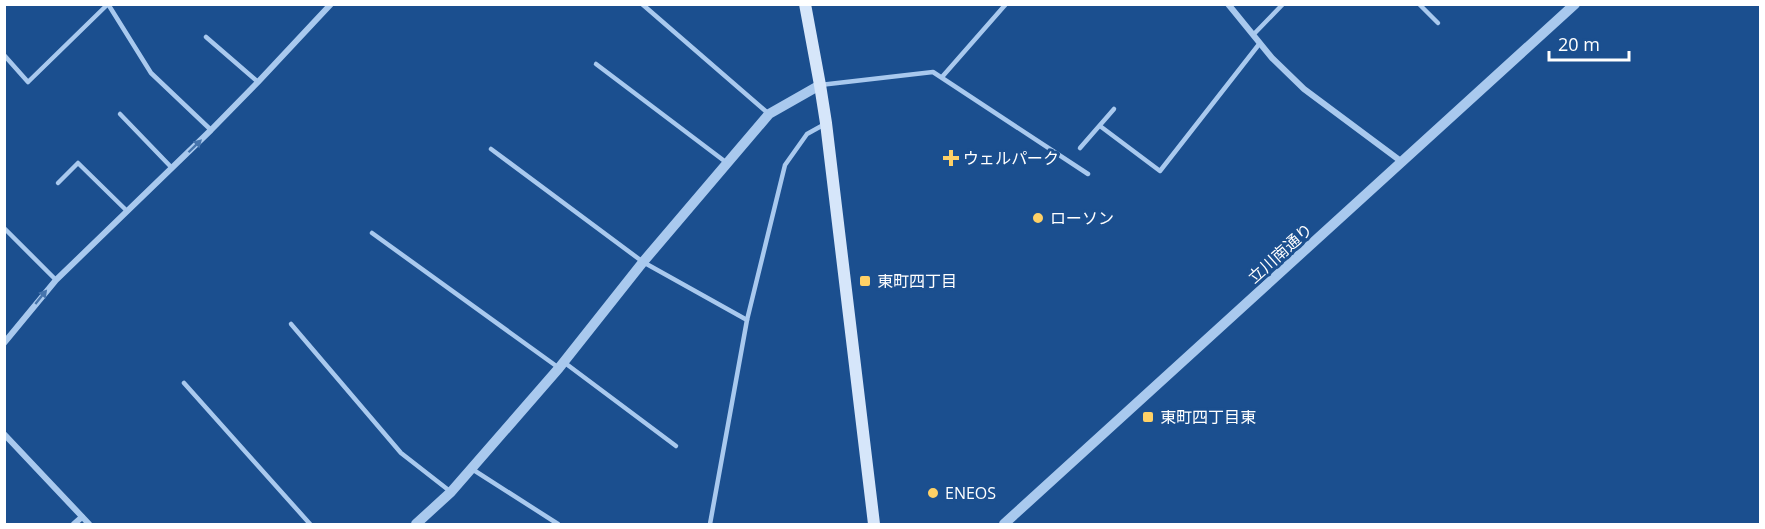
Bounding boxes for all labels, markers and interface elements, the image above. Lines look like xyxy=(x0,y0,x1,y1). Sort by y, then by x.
scale bar xyxy=(1549,24,1628,62)
text: 20 m xyxy=(1558,32,1600,56)
one-way arrow xyxy=(187,139,201,153)
place label: ウェルパーク xyxy=(963,147,1059,169)
marker: ウェルパーク xyxy=(944,151,958,165)
place label: ローソン xyxy=(1050,207,1114,229)
marker: ローソン xyxy=(1031,211,1045,225)
street label: 立川南通り xyxy=(1243,218,1317,288)
place label: 東町四丁目 xyxy=(877,270,957,292)
marker: 東町四丁目 xyxy=(858,274,872,288)
one-way arrow xyxy=(35,290,47,305)
place label: 東町四丁目東 xyxy=(1160,406,1256,428)
marker: 東町四丁目東 xyxy=(1141,410,1155,424)
place label: ENEOS xyxy=(945,482,996,504)
marker: ENEOS xyxy=(926,486,940,500)

